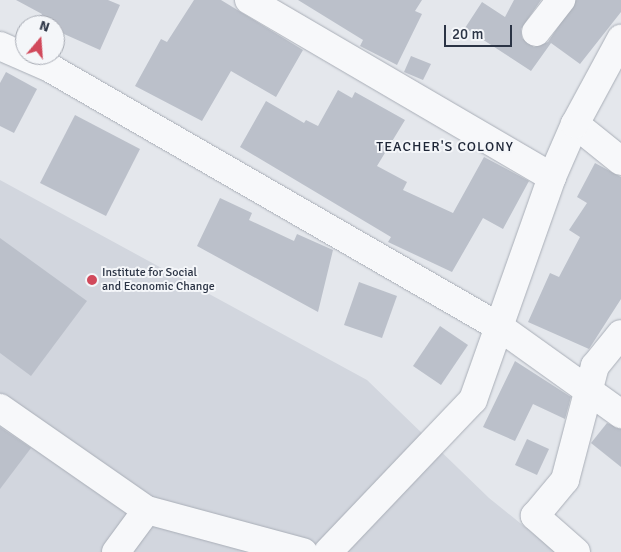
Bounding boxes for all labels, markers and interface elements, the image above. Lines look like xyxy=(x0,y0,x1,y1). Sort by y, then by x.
north arrow xyxy=(15,15,65,65)
scale bar xyxy=(446,15,514,47)
text: N xyxy=(37,17,52,36)
text: 20 m xyxy=(452,25,483,43)
district label: TEACHER'S COLONY xyxy=(374,139,516,155)
place label: Institute for Social and Economic Change xyxy=(102,266,215,294)
marker: Institute for Social and Economic Change xyxy=(86,274,98,286)

